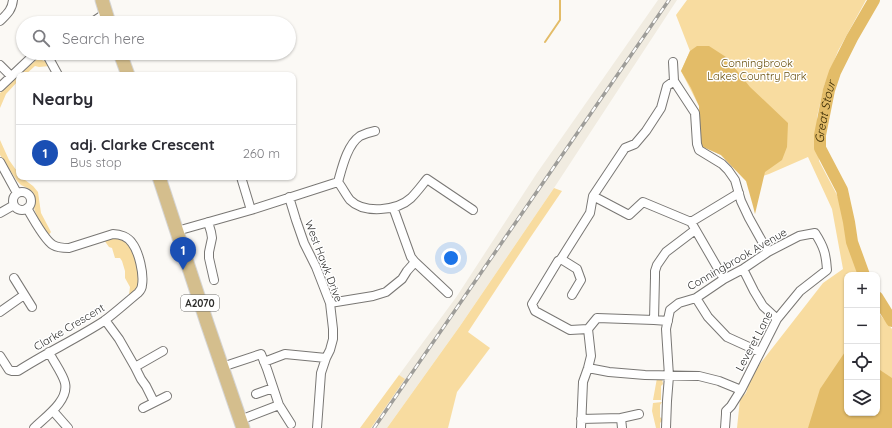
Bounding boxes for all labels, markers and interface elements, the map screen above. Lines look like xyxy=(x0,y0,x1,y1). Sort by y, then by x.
search box xyxy=(16,16,296,60)
icon: search xyxy=(30,27,52,49)
text: Search here xyxy=(62,29,145,48)
park label: Conningbrook Lakes Country Park xyxy=(707,56,807,83)
water label: Great Stour xyxy=(812,77,839,143)
text: Nearby xyxy=(32,88,93,109)
text: adj. Clarke Crescent xyxy=(70,135,215,154)
text: 1 xyxy=(42,145,48,161)
text: 260 m xyxy=(243,145,280,161)
text: Bus stop xyxy=(70,154,122,170)
street label: West Hawk Drive xyxy=(302,218,346,304)
street label: Conningbrook Avenue xyxy=(685,225,789,293)
pin: 1 xyxy=(170,237,196,270)
your location xyxy=(441,248,461,268)
map controls xyxy=(844,272,880,416)
button: + xyxy=(844,272,880,308)
road number: A2070 xyxy=(181,295,219,311)
street label: Clarke Crescent xyxy=(31,300,107,354)
button: − xyxy=(844,308,880,344)
street label: Leveret Lane xyxy=(732,309,776,373)
button: locate xyxy=(844,344,880,380)
button: layers xyxy=(844,380,880,416)

